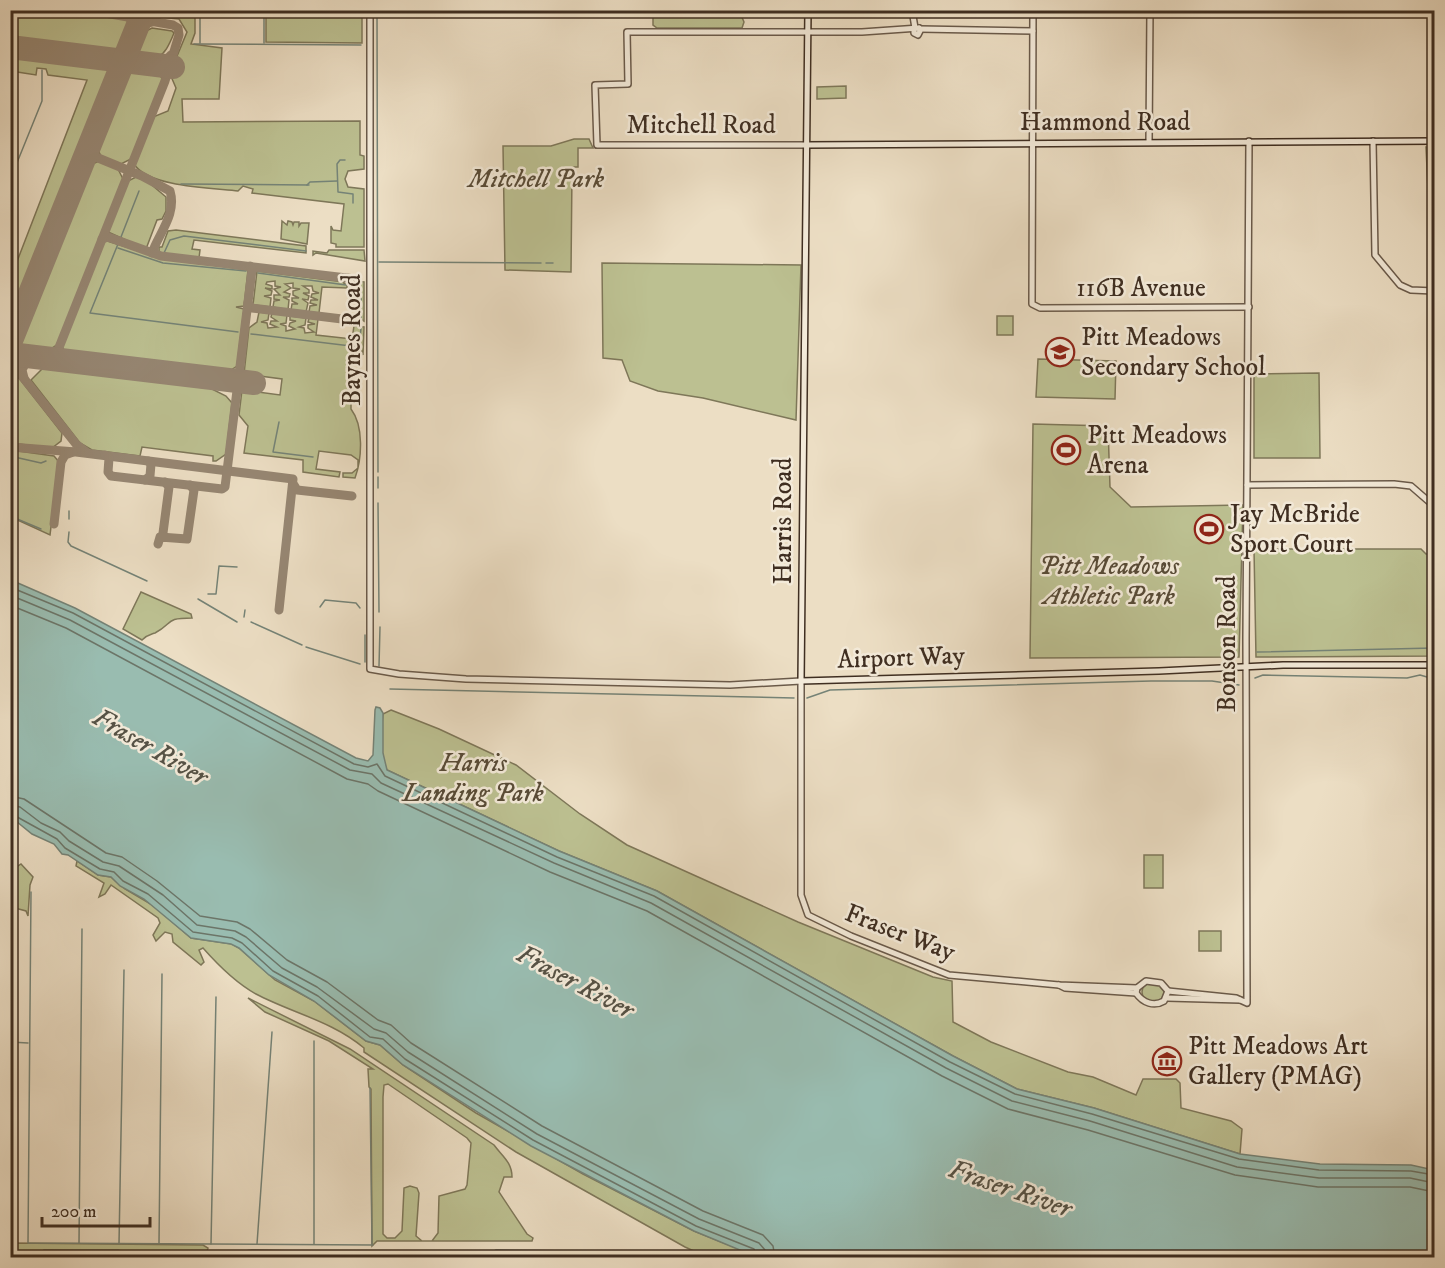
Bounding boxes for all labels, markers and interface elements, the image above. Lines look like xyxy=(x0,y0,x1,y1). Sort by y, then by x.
street label: Hammond Road xyxy=(1020,106,1190,139)
street label: Mitchell Road xyxy=(626,109,776,142)
park label: Mitchell Park xyxy=(466,163,604,196)
street label: 116B Avenue xyxy=(1076,272,1206,305)
street label: Baynes Road xyxy=(336,274,369,406)
place label: Pitt Meadows Secondary School xyxy=(1081,321,1266,384)
school or university icon: Pitt Meadows Secondary School xyxy=(1044,336,1076,368)
place label: Pitt Meadows Arena xyxy=(1087,419,1227,482)
sports icon: Pitt Meadows Arena xyxy=(1050,434,1082,466)
street label: Harris Road xyxy=(767,457,800,585)
place label: Jay McBride Sport Court xyxy=(1228,498,1360,561)
sports icon: Jay McBride Sport Court xyxy=(1193,513,1225,545)
park label: Pitt Meadows Athletic Park xyxy=(1039,550,1180,613)
street label: Bonson Road xyxy=(1211,575,1244,713)
street label: Airport Way xyxy=(837,639,966,677)
water label: Fraser River xyxy=(86,700,216,795)
park label: Harris Landing Park xyxy=(400,747,544,810)
street label: Fraser Way xyxy=(840,897,960,969)
water label: Fraser River xyxy=(511,937,642,1028)
place label: Pitt Meadows Art Gallery (PMAG) xyxy=(1188,1030,1368,1093)
museum icon: Pitt Meadows Art Gallery (PMAG) xyxy=(1151,1045,1183,1077)
water label: Fraser River xyxy=(944,1152,1078,1227)
scale bar xyxy=(42,1190,150,1228)
text: 200 m xyxy=(51,1201,97,1223)

